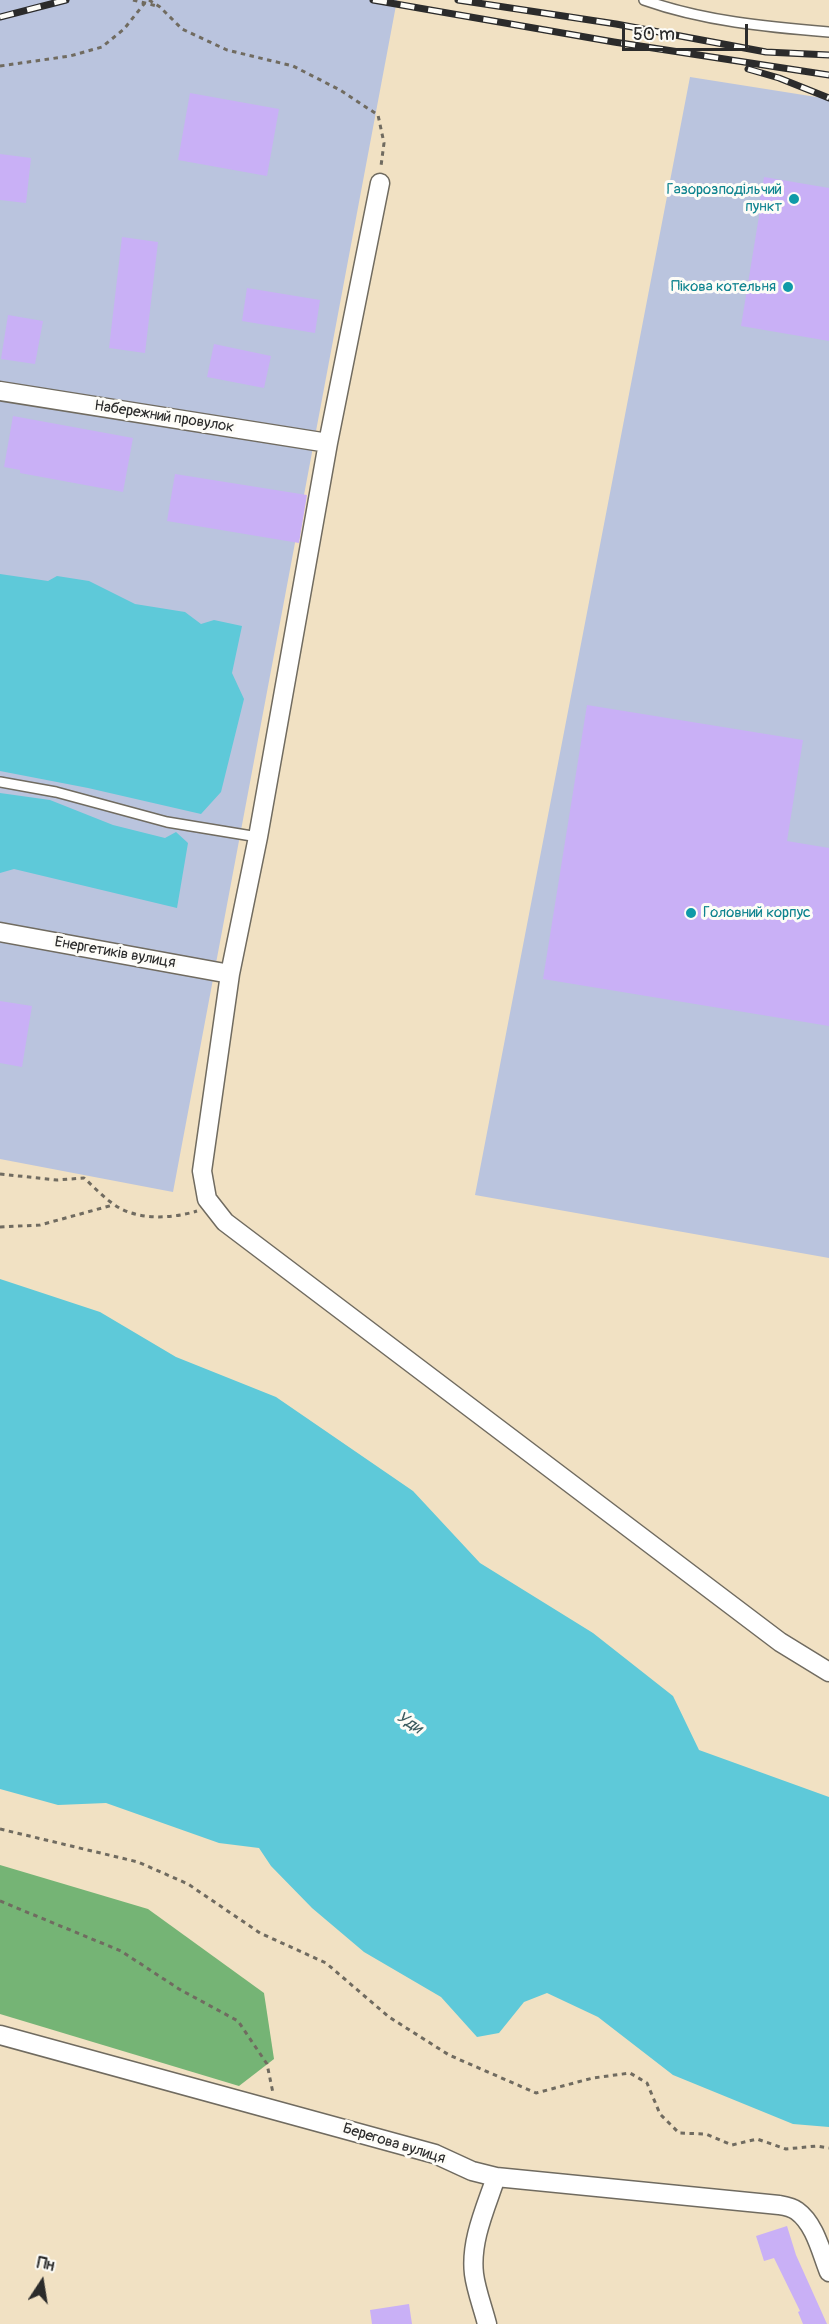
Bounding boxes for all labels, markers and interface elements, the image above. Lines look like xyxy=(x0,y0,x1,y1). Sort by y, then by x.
scale bar xyxy=(625,12,751,50)
text: 50 m xyxy=(633,23,675,46)
place label: Газорозподільчий пункт xyxy=(667,181,782,216)
marker: Газорозподільчий пункт xyxy=(787,192,801,206)
place label: Пікова котельня xyxy=(671,278,776,296)
marker: Пікова котельня xyxy=(781,280,795,294)
street label: Набережний провулок xyxy=(93,397,235,437)
place label: Головний корпус xyxy=(703,904,811,922)
marker: Головний корпус xyxy=(684,906,698,920)
street label: Енергетиків вулиця xyxy=(53,934,177,972)
water label: Уди xyxy=(393,1708,425,1738)
street label: Берегова вулиця xyxy=(340,2120,448,2168)
north arrow xyxy=(12,2252,72,2312)
text: Пн xyxy=(35,2253,56,2276)

